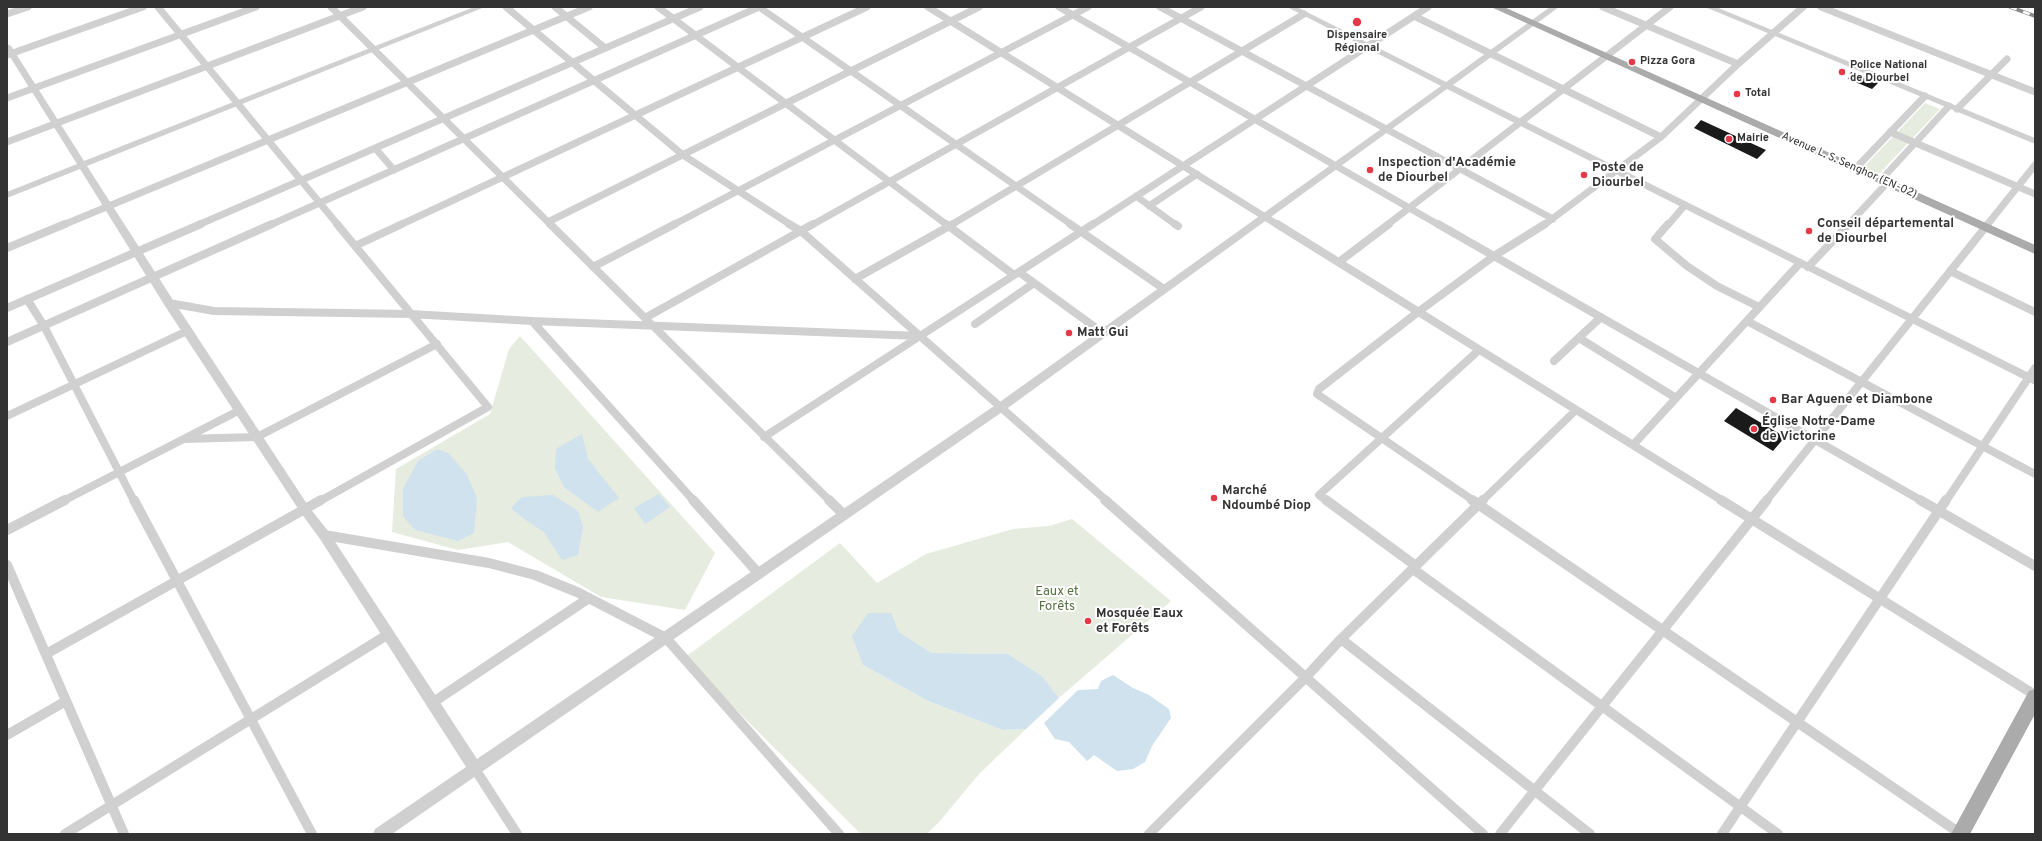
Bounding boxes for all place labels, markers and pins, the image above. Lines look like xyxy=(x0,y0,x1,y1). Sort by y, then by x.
marker: Dispensaire Régional xyxy=(1351,16,1363,28)
place label: Dispensaire Régional xyxy=(1327,29,1387,55)
place label: Pizza Gora xyxy=(1640,55,1695,69)
marker: Pizza Gora xyxy=(1627,57,1637,67)
place label: Police National de Diourbel xyxy=(1850,59,1927,85)
marker: Police National de Diourbel xyxy=(1837,67,1847,77)
place label: Total xyxy=(1745,87,1770,101)
marker: Total xyxy=(1732,89,1742,99)
place label: Mairie xyxy=(1737,132,1769,146)
marker: Mairie xyxy=(1724,134,1734,144)
place label: Inspection d'Académie de Diourbel xyxy=(1378,155,1516,186)
place label: Poste de Diourbel xyxy=(1592,160,1644,191)
marker: Inspection d'Académie de Diourbel xyxy=(1365,165,1375,175)
marker: Poste de Diourbel xyxy=(1579,170,1589,180)
place label: Conseil départemental de Diourbel xyxy=(1817,216,1954,247)
marker: Conseil départemental de Diourbel xyxy=(1804,226,1814,236)
place label: Matt Gui xyxy=(1077,325,1128,341)
marker: Matt Gui xyxy=(1064,328,1074,338)
place label: Bar Aguene et Diambone xyxy=(1781,392,1933,408)
marker: Bar Aguene et Diambone xyxy=(1768,395,1778,405)
place label: Église Notre-Dame de Victorine xyxy=(1762,414,1875,445)
marker: Église Notre-Dame de Victorine xyxy=(1749,424,1759,434)
place label: Marché Ndoumbé Diop xyxy=(1222,483,1311,514)
marker: Marché Ndoumbé Diop xyxy=(1209,493,1219,503)
place label: Mosquée Eaux et Forêts xyxy=(1096,606,1183,637)
marker: Mosquée Eaux et Forêts xyxy=(1083,616,1093,626)

